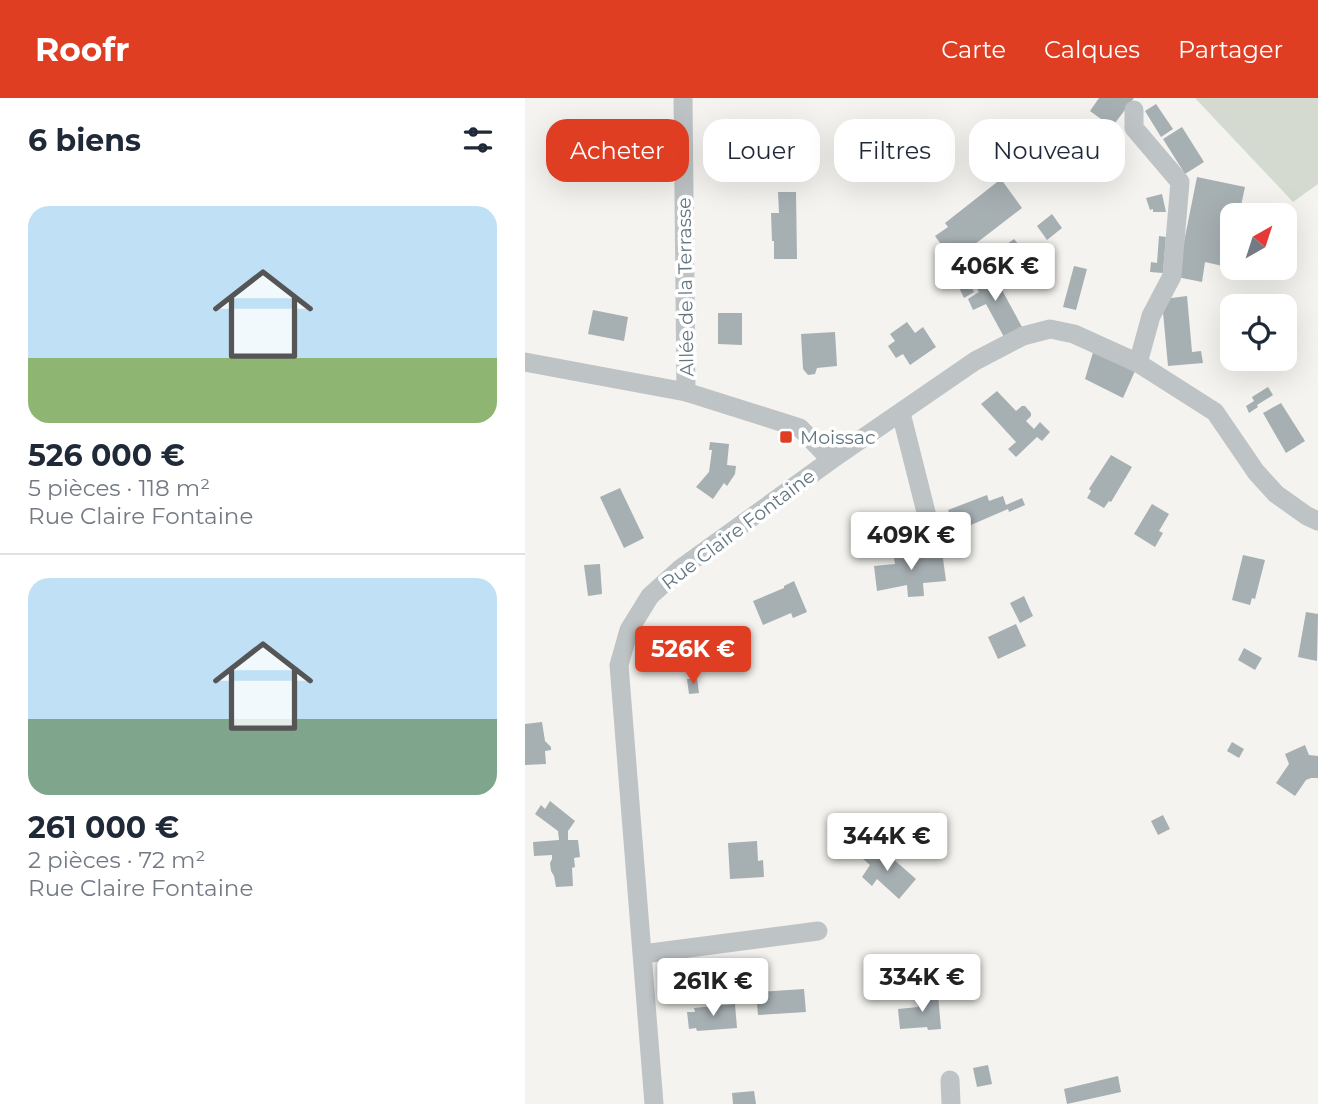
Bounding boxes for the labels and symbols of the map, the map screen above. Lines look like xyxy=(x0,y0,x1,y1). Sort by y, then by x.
street label: Allée de la Terrasse xyxy=(672,197,699,377)
north arrow xyxy=(1220,203,1297,280)
pin: 406K € xyxy=(938,244,1052,303)
place label: Moissac xyxy=(800,426,876,449)
marker: Moissac xyxy=(778,429,794,445)
street label: Rue Claire Fontaine xyxy=(657,464,820,595)
pin: 409K € xyxy=(854,512,968,572)
pin: 526K € xyxy=(636,626,750,686)
pin: 344K € xyxy=(830,814,944,873)
pin: 334K € xyxy=(865,954,979,1014)
pin: 261K € xyxy=(656,958,770,1018)

